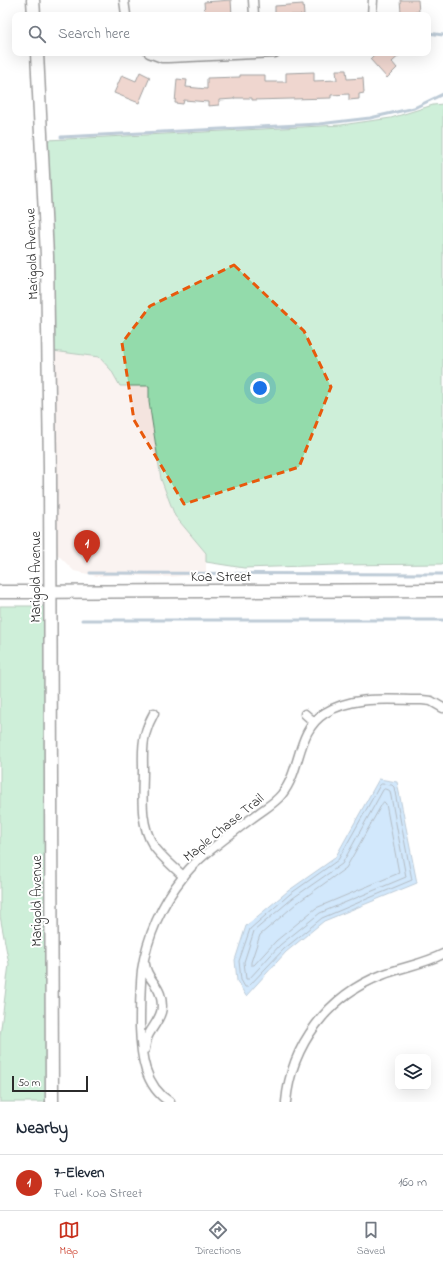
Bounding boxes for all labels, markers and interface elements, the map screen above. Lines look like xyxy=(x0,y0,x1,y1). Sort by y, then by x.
search box xyxy=(12,12,431,56)
icon: search xyxy=(26,23,48,45)
text: Search here xyxy=(58,23,130,45)
street label: Marigold Avenue xyxy=(20,207,46,300)
your location xyxy=(250,378,270,398)
street label: Marigold Avenue xyxy=(26,530,48,623)
pin: 1 xyxy=(74,530,100,563)
street label: Koa Street xyxy=(191,567,251,588)
street label: Maple Chase Trail xyxy=(179,789,269,867)
street label: Marigold Avenue xyxy=(27,854,49,947)
map controls xyxy=(395,1054,431,1090)
button: layers xyxy=(395,1054,431,1090)
scale bar xyxy=(12,1074,88,1093)
text: 50 m xyxy=(18,1075,40,1091)
text: Nearby xyxy=(16,1116,68,1141)
text: 7-Eleven xyxy=(54,1162,105,1184)
text: 1 xyxy=(27,1173,31,1192)
text: 160 m xyxy=(398,1173,427,1192)
text: Fuel · Koa Street xyxy=(54,1184,142,1203)
tab: Map xyxy=(58,1219,80,1259)
tab: Directions xyxy=(195,1219,241,1259)
tab: Saved xyxy=(357,1219,385,1259)

